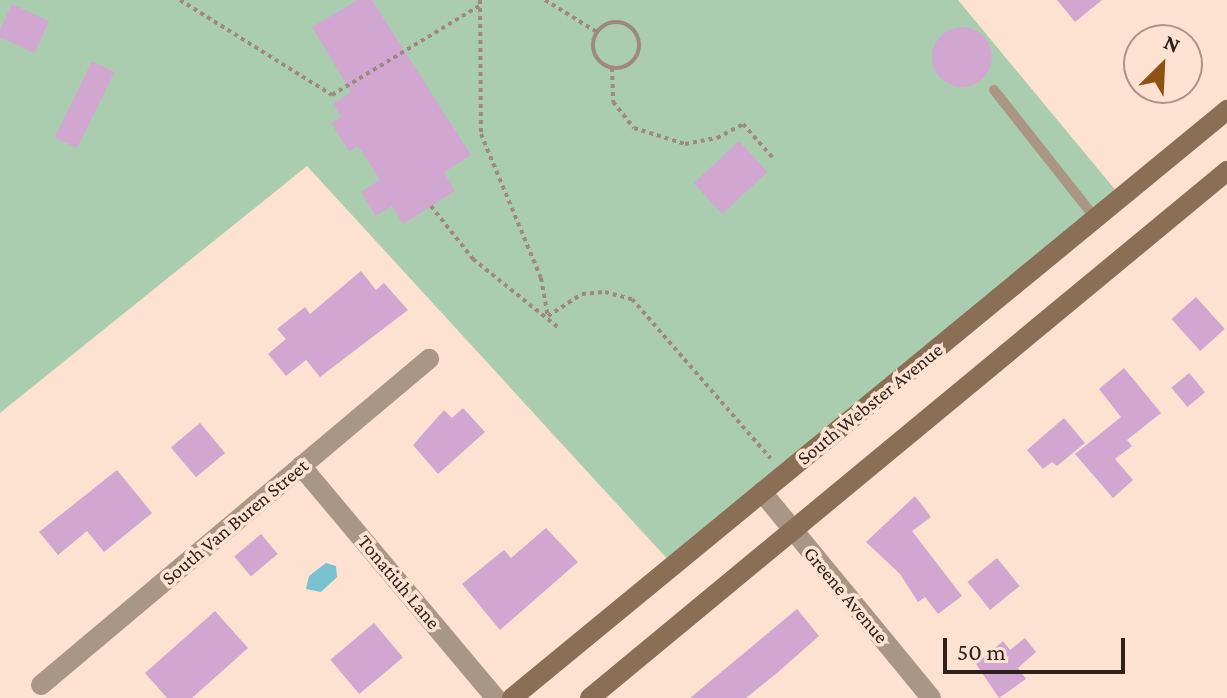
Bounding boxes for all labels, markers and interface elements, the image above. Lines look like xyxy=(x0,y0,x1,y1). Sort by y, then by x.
north arrow xyxy=(1123,24,1203,104)
text: N xyxy=(1160,29,1184,58)
street label: South Webster Avenue xyxy=(792,338,948,470)
street label: South Van Buren Street xyxy=(157,454,313,590)
street label: Tonatiuh Lane xyxy=(353,530,445,634)
street label: Greene Avenue xyxy=(799,542,893,648)
scale bar xyxy=(947,622,1129,672)
text: 50 m xyxy=(957,638,1006,665)

